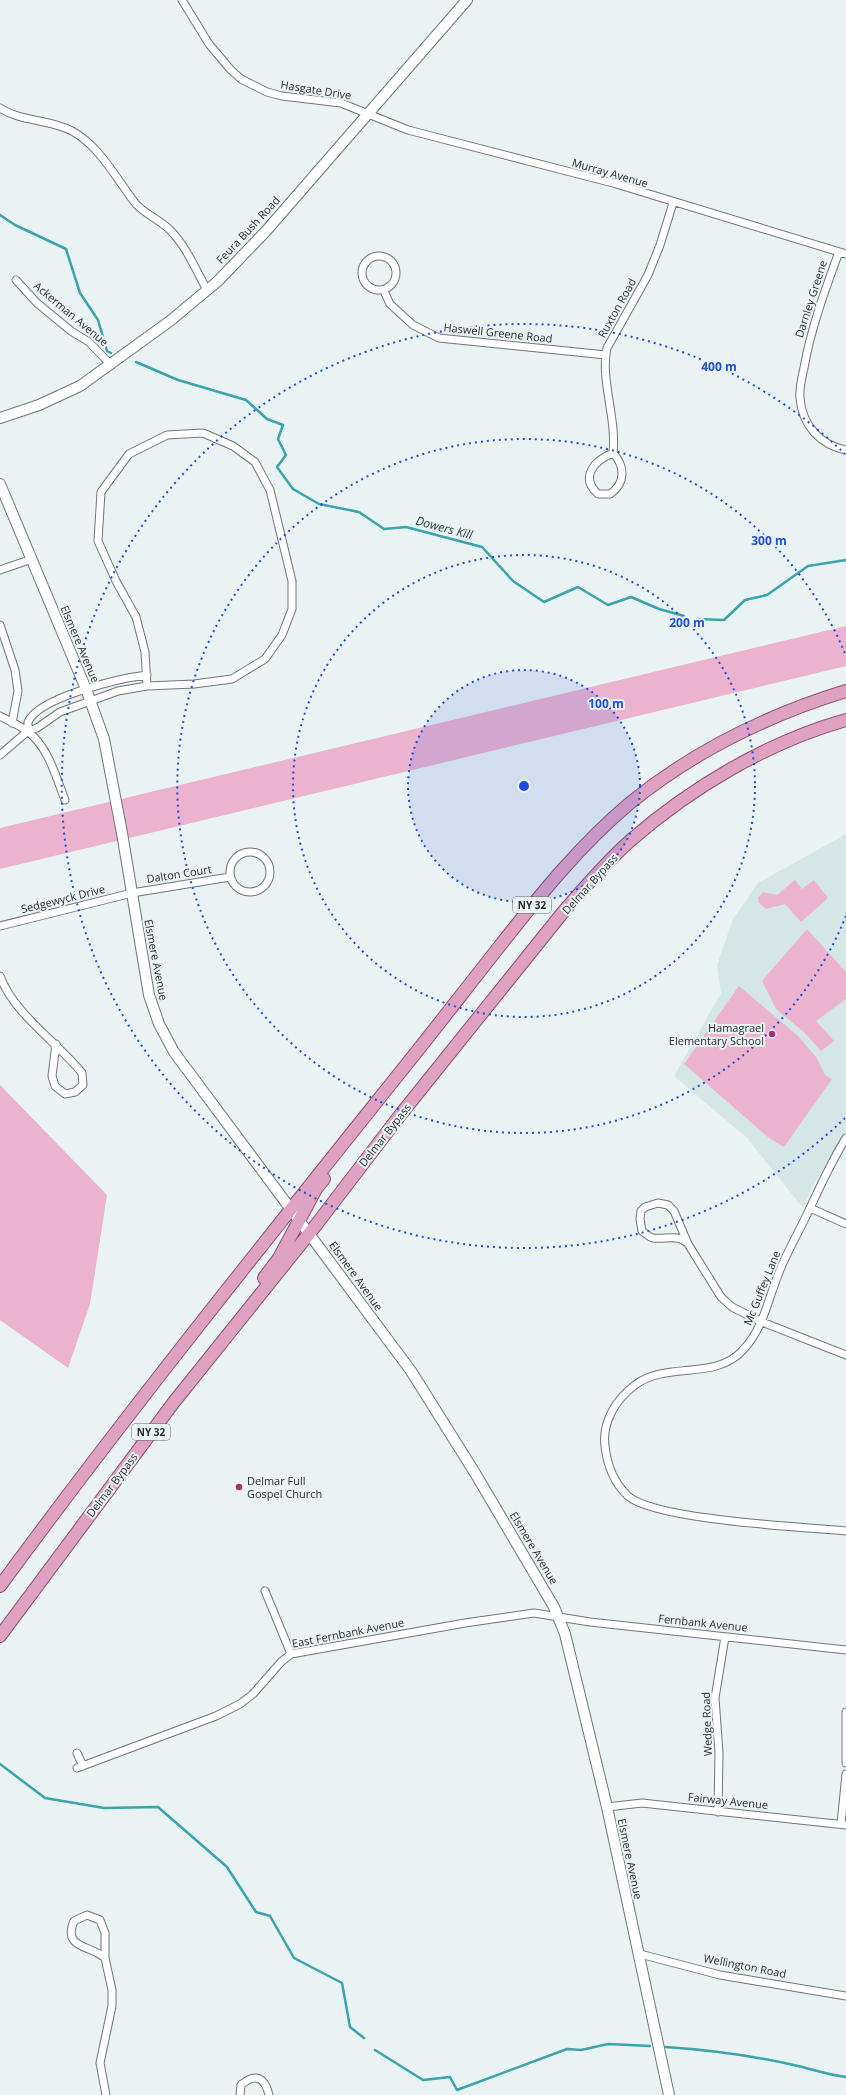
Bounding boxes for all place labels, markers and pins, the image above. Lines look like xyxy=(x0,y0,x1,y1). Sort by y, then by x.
centre of rings xyxy=(517,779,531,793)
place label: Hamagrael Elementary School xyxy=(669,1020,764,1048)
marker: Hamagrael Elementary School xyxy=(767,1029,777,1039)
place label: Delmar Full Gospel Church xyxy=(247,1473,322,1501)
marker: Delmar Full Gospel Church xyxy=(234,1482,244,1492)

